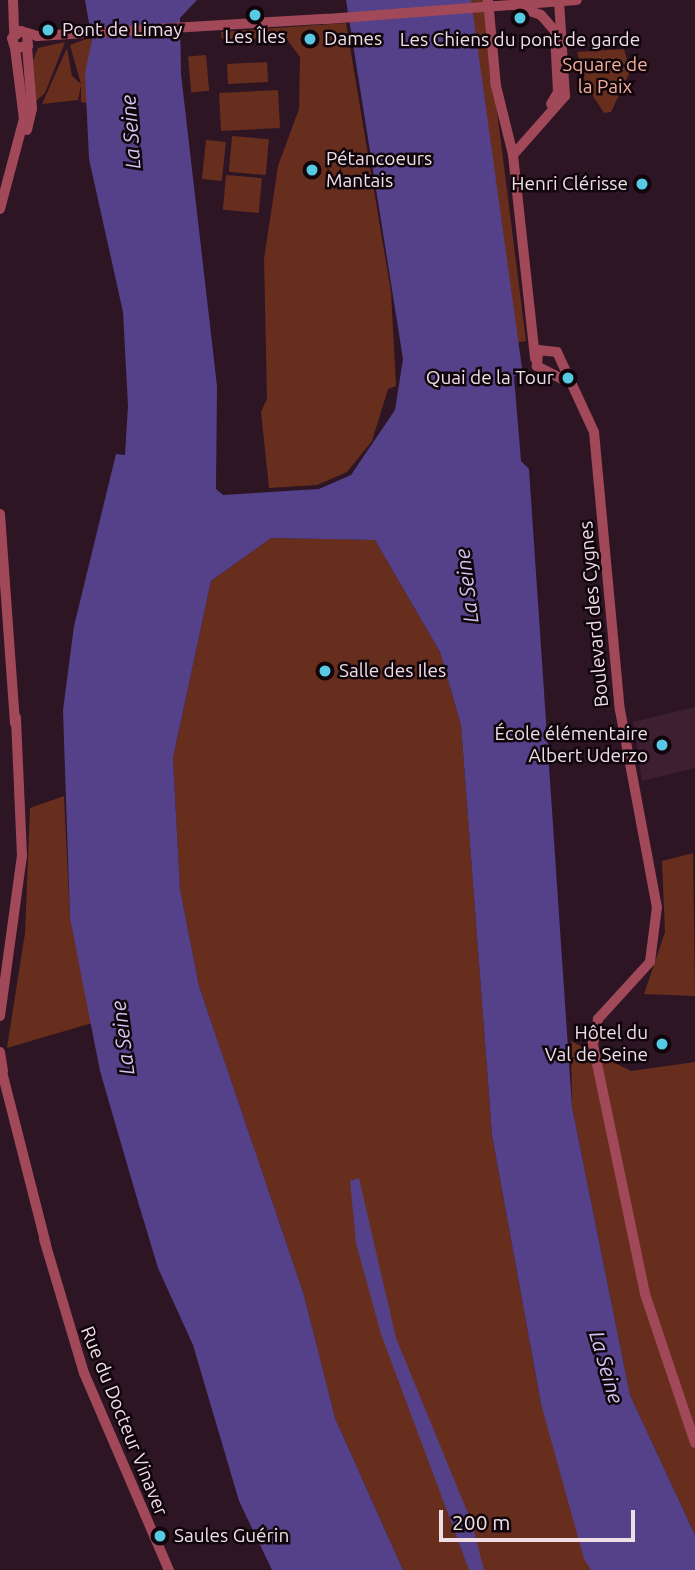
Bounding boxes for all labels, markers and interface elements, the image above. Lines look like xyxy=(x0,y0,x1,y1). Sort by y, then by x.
marker: Les Îles xyxy=(247,7,263,23)
marker: Les Chiens du pont de garde xyxy=(512,10,528,26)
place label: Pont de Limay xyxy=(62,19,182,41)
marker: Pont de Limay xyxy=(40,22,56,38)
place label: Les Îles xyxy=(224,26,286,48)
place label: Dames xyxy=(324,28,382,50)
place label: Les Chiens du pont de garde xyxy=(400,29,640,51)
marker: Dames xyxy=(302,31,318,47)
park label: Square de la Paix xyxy=(562,54,648,98)
water label: La Seine xyxy=(115,94,145,170)
place label: Pétancoeurs Mantais xyxy=(326,148,432,192)
marker: Pétancoeurs Mantais xyxy=(304,162,320,178)
place label: Henri Clérisse xyxy=(511,173,628,195)
marker: Henri Clérisse xyxy=(634,176,650,192)
place label: Quai de la Tour xyxy=(426,367,554,389)
marker: Quai de la Tour xyxy=(560,370,576,386)
street label: Boulevard des Cygnes xyxy=(575,520,613,708)
water label: La Seine xyxy=(449,548,483,624)
place label: Salle des Iles xyxy=(339,660,446,682)
marker: Salle des Iles xyxy=(317,663,333,679)
place label: École élémentaire Albert Uderzo xyxy=(494,723,648,767)
marker: École élémentaire Albert Uderzo xyxy=(654,737,670,753)
water label: La Seine xyxy=(105,1000,139,1076)
place label: Hôtel du Val de Seine xyxy=(545,1022,648,1066)
marker: Hôtel du Val de Seine xyxy=(654,1036,670,1052)
street label: Rue du Docteur Vinaver xyxy=(76,1323,172,1519)
water label: La Seine xyxy=(585,1328,629,1406)
scale bar xyxy=(443,1496,639,1540)
text: 200 m xyxy=(452,1510,510,1534)
place label: Saules Guérin xyxy=(174,1525,289,1547)
marker: Saules Guérin xyxy=(152,1528,168,1544)

